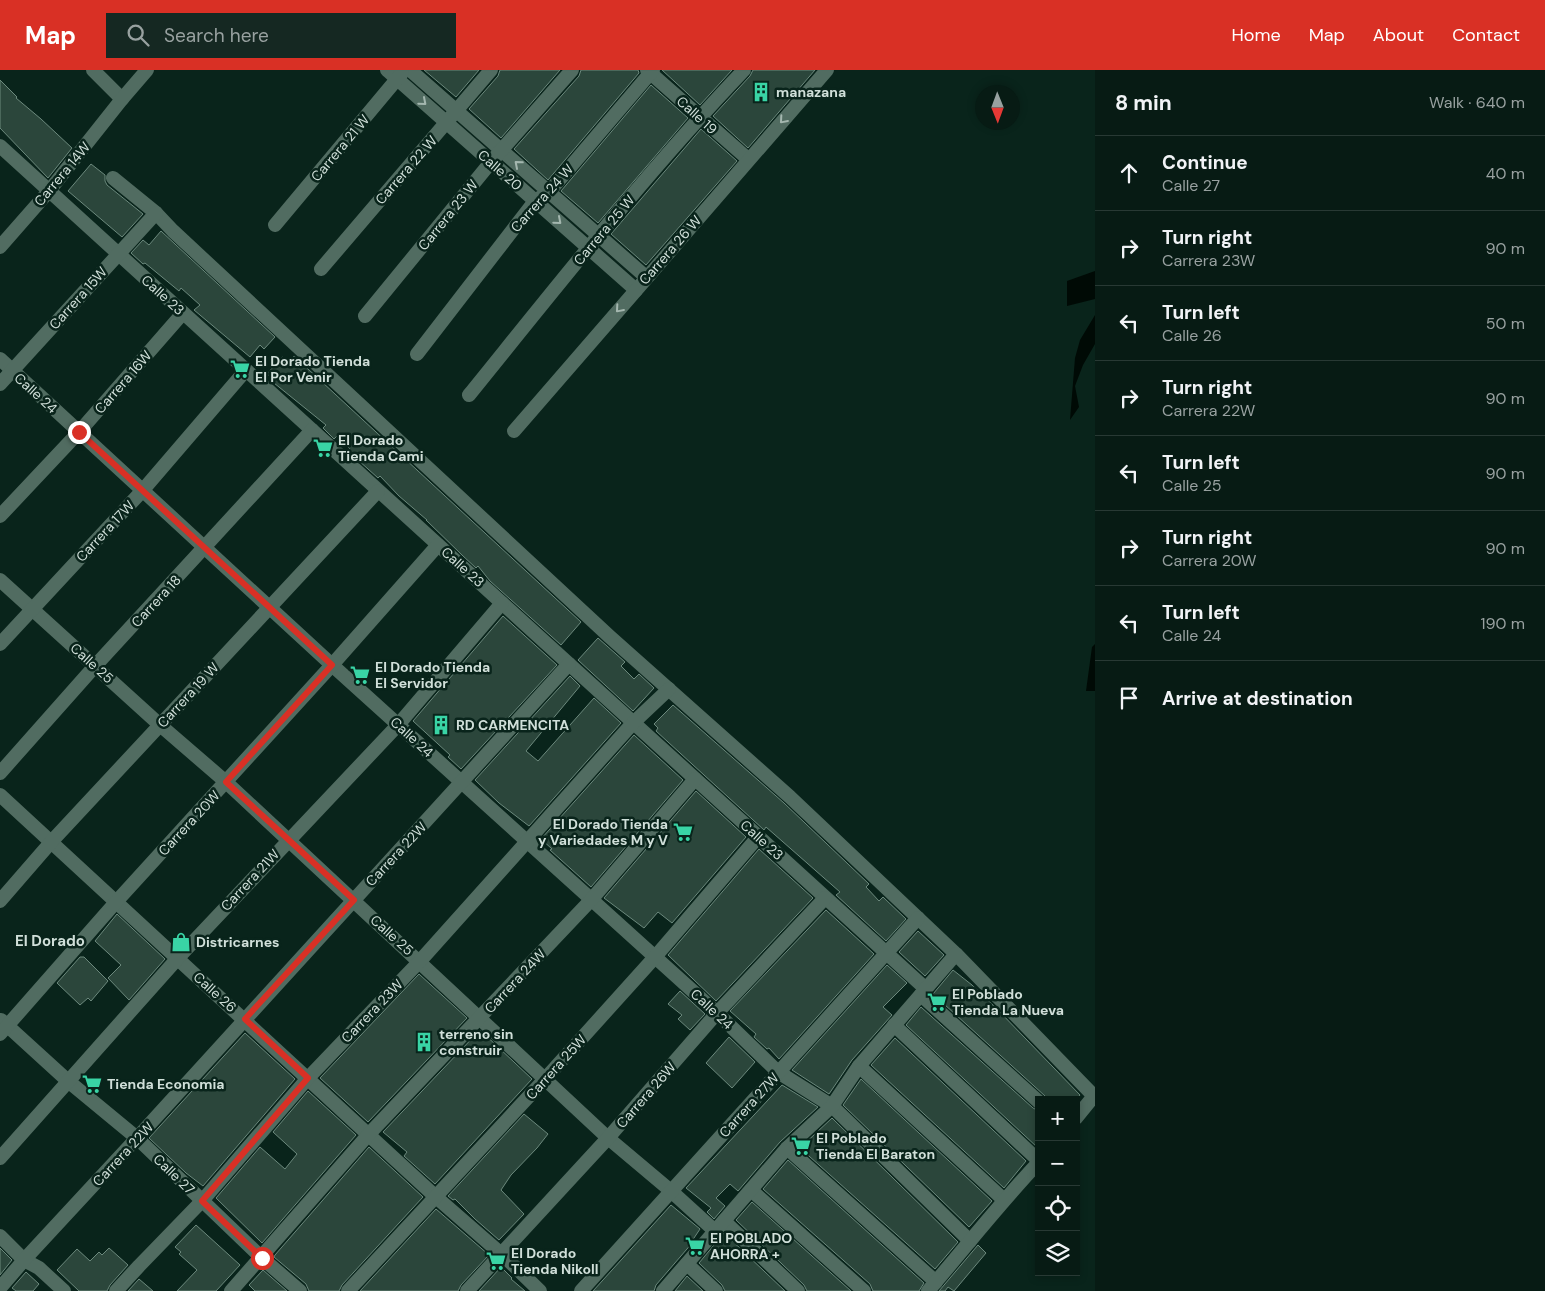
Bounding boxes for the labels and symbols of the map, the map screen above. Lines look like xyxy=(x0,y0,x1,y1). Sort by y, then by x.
building icon: manazana xyxy=(750,81,772,103)
place label: manazana xyxy=(776,83,846,101)
north arrow xyxy=(975,85,1020,130)
street label: Calle 19 xyxy=(673,92,721,138)
one-way arrow xyxy=(418,96,427,105)
street label: Carrera 21 W xyxy=(307,110,374,185)
one-way arrow xyxy=(780,114,789,123)
street label: Carrera 22 W xyxy=(371,131,441,208)
street label: Carrera 14W xyxy=(30,138,94,210)
street label: Calle 20 xyxy=(474,146,526,194)
street label: Carrera 24 W xyxy=(507,160,578,236)
one-way arrow xyxy=(514,161,523,170)
street label: Carrera 23 W xyxy=(414,176,482,254)
street label: Carrera 25 W xyxy=(569,191,639,269)
street label: Carrera 26 W xyxy=(635,211,705,288)
one-way arrow xyxy=(553,216,562,225)
street label: Carrera 15W xyxy=(45,263,111,333)
street label: Calle 23 xyxy=(138,271,188,319)
one-way arrow xyxy=(616,303,625,312)
street label: Carrera 16W xyxy=(90,346,156,417)
place label: El Dorado Tienda El Por Venir xyxy=(255,352,370,386)
supermarket icon: El Dorado Tienda El Por Venir xyxy=(229,358,251,380)
street label: Calle 24 xyxy=(11,369,62,417)
route end xyxy=(68,421,91,444)
place label: El Dorado Tienda Cami xyxy=(338,431,424,465)
supermarket icon: El Dorado Tienda Cami xyxy=(312,437,334,459)
street label: Carrera 17W xyxy=(72,496,138,566)
street label: Calle 23 xyxy=(438,543,488,591)
street label: Carrera 18 xyxy=(127,571,185,631)
street label: Calle 25 xyxy=(67,639,117,687)
street label: Carrera 19 W xyxy=(153,658,223,731)
place label: El Dorado Tienda El Servidor xyxy=(375,658,490,692)
supermarket icon: El Dorado Tienda El Servidor xyxy=(349,664,371,686)
street label: Calle 24 xyxy=(387,713,438,761)
building icon: RD CARMENCITA xyxy=(430,714,452,736)
place label: RD CARMENCITA xyxy=(456,716,569,734)
street label: Carrera 20W xyxy=(154,786,224,859)
place label: El Dorado Tienda y Variedades M y V xyxy=(538,815,668,849)
street label: Calle 23 xyxy=(737,816,787,864)
street label: Carrera 22W xyxy=(362,818,431,890)
supermarket icon: El Dorado Tienda y Variedades M y V xyxy=(672,821,694,843)
street label: Carrera 21W xyxy=(217,845,284,915)
street label: Calle 25 xyxy=(367,911,417,959)
district label: El Dorado xyxy=(15,931,85,951)
shop icon: Districarnes xyxy=(170,931,192,953)
place label: Districarnes xyxy=(196,933,280,951)
street label: Carrera 24W xyxy=(481,945,550,1017)
street label: Calle 26 xyxy=(189,968,241,1016)
street label: Carrera 23W xyxy=(337,975,407,1047)
street label: Calle 24 xyxy=(687,985,737,1034)
place label: El Poblado Tienda La Nueva xyxy=(952,985,1064,1019)
supermarket icon: El Poblado Tienda La Nueva xyxy=(926,991,948,1013)
place label: terreno sin construir xyxy=(439,1025,513,1059)
street label: Carrera 25W xyxy=(522,1030,590,1103)
building icon: terreno sin construir xyxy=(413,1031,435,1053)
street label: Carrera 26W xyxy=(612,1058,680,1132)
street label: Carrera 27W xyxy=(715,1069,783,1141)
supermarket icon: Tienda Economia xyxy=(81,1073,103,1095)
place label: Tienda Economia xyxy=(107,1075,225,1093)
street label: Carrera 22W xyxy=(89,1118,158,1190)
place label: El Poblado Tienda El Baraton xyxy=(816,1129,935,1163)
supermarket icon: El Poblado Tienda El Baraton xyxy=(790,1135,812,1157)
street label: Calle 27 xyxy=(149,1150,199,1198)
place label: El POBLADO AHORRA + xyxy=(710,1229,792,1263)
supermarket icon: El POBLADO AHORRA + xyxy=(684,1235,706,1257)
place label: El Dorado Tienda Nikoll xyxy=(511,1244,599,1278)
route start xyxy=(251,1247,274,1270)
supermarket icon: El Dorado Tienda Nikoll xyxy=(485,1250,507,1272)

